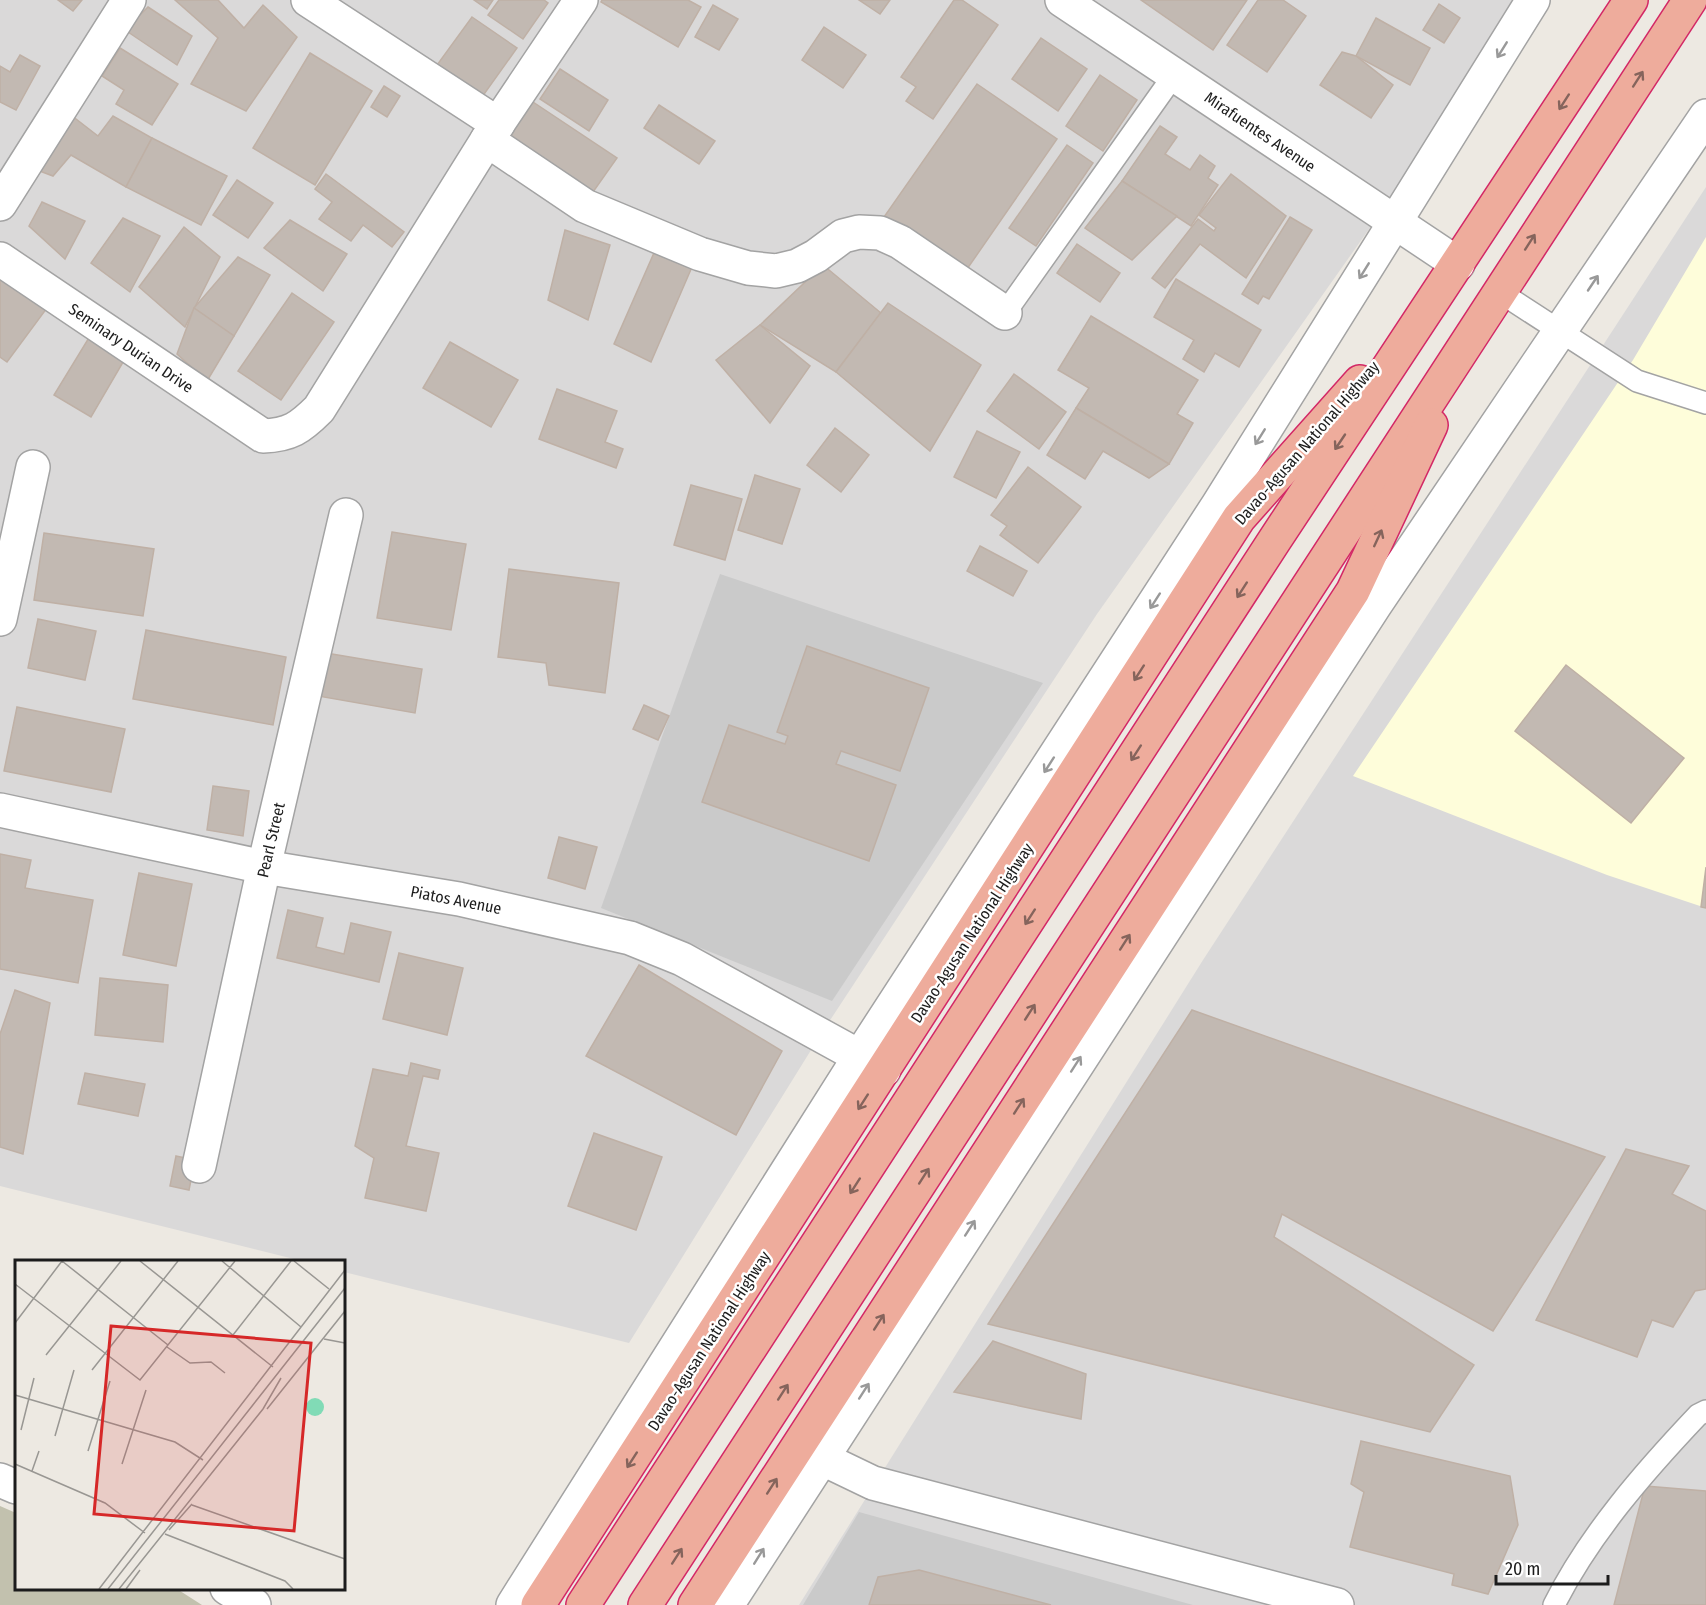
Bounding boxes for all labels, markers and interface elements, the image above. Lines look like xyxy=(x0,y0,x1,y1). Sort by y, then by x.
one-way arrow xyxy=(1496,41,1508,58)
one-way arrow xyxy=(1632,71,1644,88)
street label: Mirafuentes Avenue xyxy=(1201,88,1319,176)
one-way arrow xyxy=(1558,93,1571,110)
one-way arrow xyxy=(1524,233,1537,250)
one-way arrow xyxy=(1357,262,1369,279)
one-way arrow xyxy=(1587,275,1599,292)
street label: Seminary Durian Drive xyxy=(65,299,197,397)
street label: Davao-Agusan National Highway xyxy=(1231,357,1384,529)
one-way arrow xyxy=(1254,428,1266,445)
one-way arrow xyxy=(1334,433,1346,450)
one-way arrow xyxy=(1373,530,1385,548)
one-way arrow xyxy=(1236,581,1248,598)
one-way arrow xyxy=(1149,592,1161,609)
one-way arrow xyxy=(1133,665,1146,682)
one-way arrow xyxy=(1130,745,1143,762)
one-way arrow xyxy=(1043,756,1055,772)
street label: Pearl Street xyxy=(253,800,289,879)
street label: Davao-Agusan National Highway xyxy=(907,839,1038,1026)
street label: Piatos Avenue xyxy=(409,882,503,918)
one-way arrow xyxy=(1024,908,1036,925)
one-way arrow xyxy=(1120,934,1132,951)
one-way arrow xyxy=(1023,1004,1036,1021)
one-way arrow xyxy=(1070,1057,1082,1073)
one-way arrow xyxy=(857,1093,869,1110)
one-way arrow xyxy=(1014,1098,1026,1115)
one-way arrow xyxy=(918,1168,930,1185)
one-way arrow xyxy=(849,1177,861,1194)
one-way arrow xyxy=(964,1220,976,1237)
street label: Davao-Agusan National Highway xyxy=(644,1247,775,1434)
inset map xyxy=(15,1260,345,1590)
one-way arrow xyxy=(873,1314,885,1331)
one-way arrow xyxy=(857,1383,870,1400)
one-way arrow xyxy=(777,1385,789,1401)
one-way arrow xyxy=(626,1451,638,1468)
one-way arrow xyxy=(766,1477,779,1494)
one-way arrow xyxy=(752,1547,765,1564)
one-way arrow xyxy=(671,1548,683,1565)
scale bar xyxy=(1496,1548,1608,1586)
text: 20 m xyxy=(1505,1558,1540,1580)

